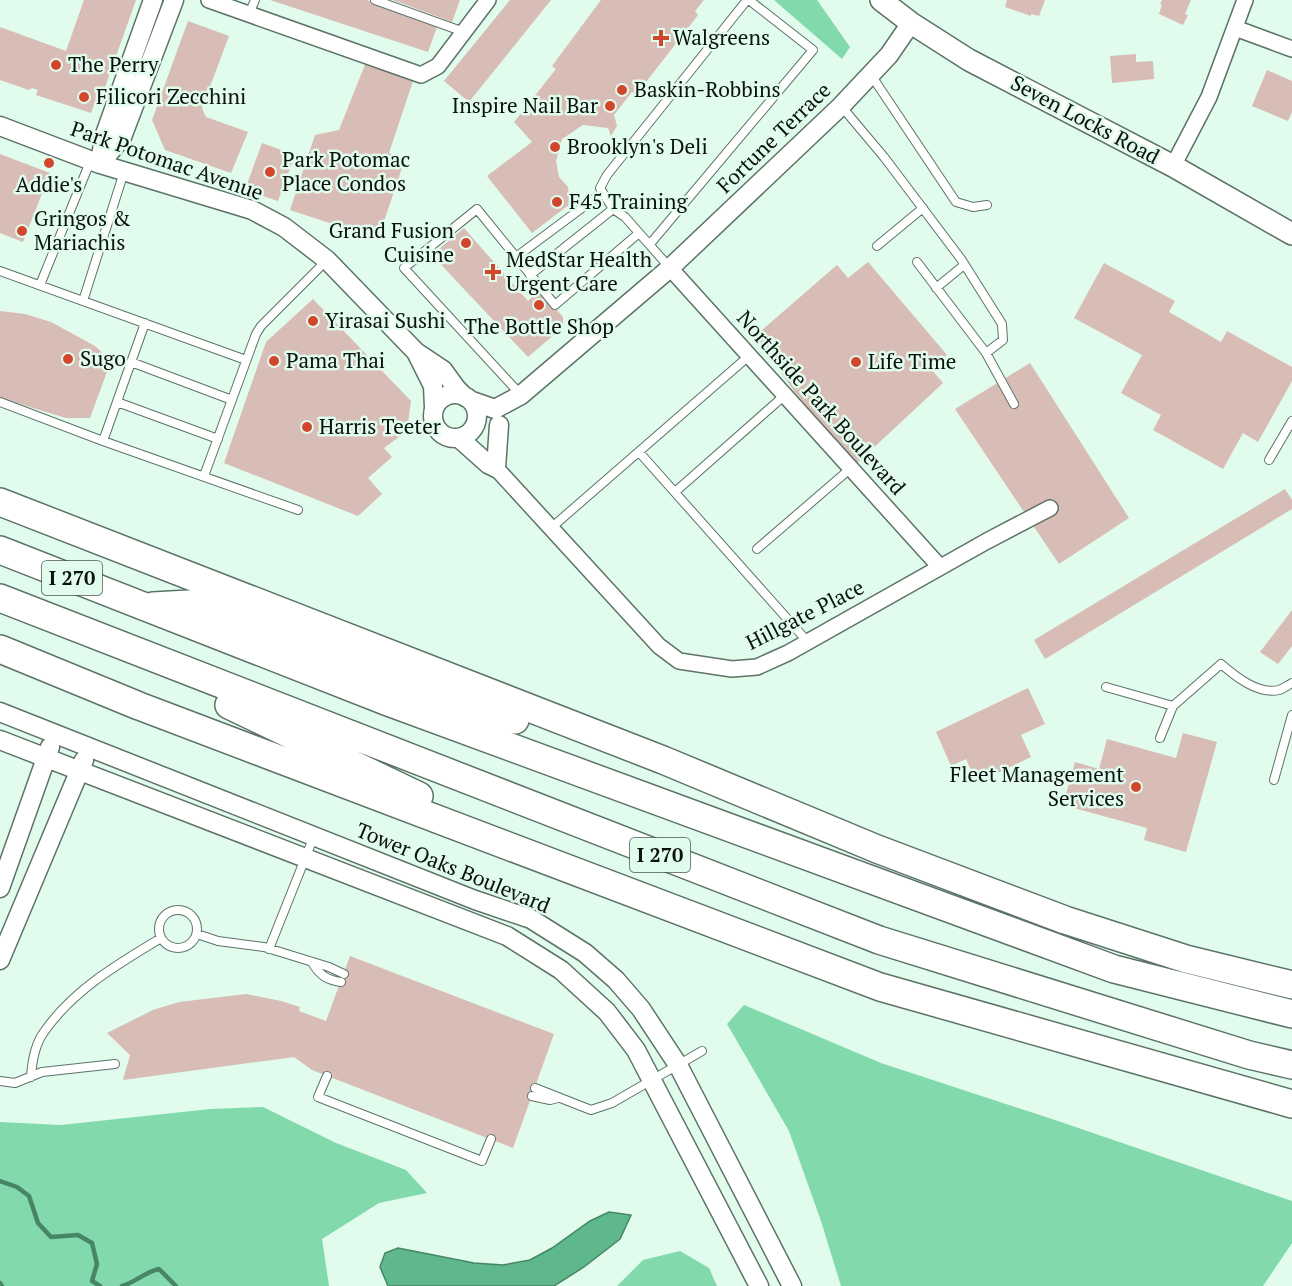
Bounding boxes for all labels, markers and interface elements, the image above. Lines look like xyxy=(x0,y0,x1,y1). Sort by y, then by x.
place label: Walgreens xyxy=(673,23,770,51)
marker: Walgreens xyxy=(654,31,668,45)
place label: The Perry xyxy=(68,50,159,78)
marker: The Perry xyxy=(49,58,63,72)
street label: Seven Locks Road xyxy=(1006,68,1165,170)
place label: Baskin-Robbins xyxy=(634,75,781,103)
street label: Fortune Terrace xyxy=(710,76,836,199)
place label: Filicori Zecchini xyxy=(96,82,246,110)
marker: Baskin-Robbins xyxy=(615,83,629,97)
marker: Filicori Zecchini xyxy=(77,90,91,104)
place label: Inspire Nail Bar xyxy=(452,91,598,119)
marker: Inspire Nail Bar xyxy=(603,99,617,113)
street label: Park Potomac Avenue xyxy=(67,114,267,206)
place label: Brooklyn's Deli xyxy=(567,132,708,160)
marker: Brooklyn's Deli xyxy=(548,140,562,154)
place label: Park Potomac Place Condos xyxy=(282,145,410,197)
marker: Addie's xyxy=(42,156,56,170)
marker: Park Potomac Place Condos xyxy=(263,165,277,179)
place label: Addie's xyxy=(16,170,82,198)
place label: F45 Training xyxy=(569,187,689,215)
marker: F45 Training xyxy=(550,195,564,209)
place label: Gringos & Mariachis xyxy=(34,204,130,256)
place label: Grand Fusion Cuisine xyxy=(329,216,455,268)
marker: Gringos & Mariachis xyxy=(15,224,29,238)
marker: Grand Fusion Cuisine xyxy=(459,236,473,250)
place label: MedStar Health Urgent Care xyxy=(506,245,652,297)
marker: MedStar Health Urgent Care xyxy=(484,263,502,281)
marker: The Bottle Shop xyxy=(532,298,546,312)
street label: Northside Park Boulevard xyxy=(731,304,912,501)
place label: Yirasai Sushi xyxy=(325,306,446,334)
place label: The Bottle Shop xyxy=(464,312,614,340)
marker: Yirasai Sushi xyxy=(306,314,320,328)
place label: Sugo xyxy=(80,344,126,372)
place label: Pama Thai xyxy=(286,346,385,374)
place label: Life Time xyxy=(868,347,956,375)
marker: Sugo xyxy=(61,352,75,366)
marker: Pama Thai xyxy=(267,354,281,368)
marker: Life Time xyxy=(849,355,863,369)
place label: Harris Teeter xyxy=(319,412,441,440)
marker: Harris Teeter xyxy=(300,420,314,434)
road number: I 270 xyxy=(42,561,102,595)
street label: Hillgate Place xyxy=(741,572,868,656)
place label: Fleet Management Services xyxy=(950,760,1124,812)
marker: Fleet Management Services xyxy=(1129,780,1143,794)
street label: Tower Oaks Boulevard xyxy=(352,815,555,919)
road number: I 270 xyxy=(630,838,690,872)

